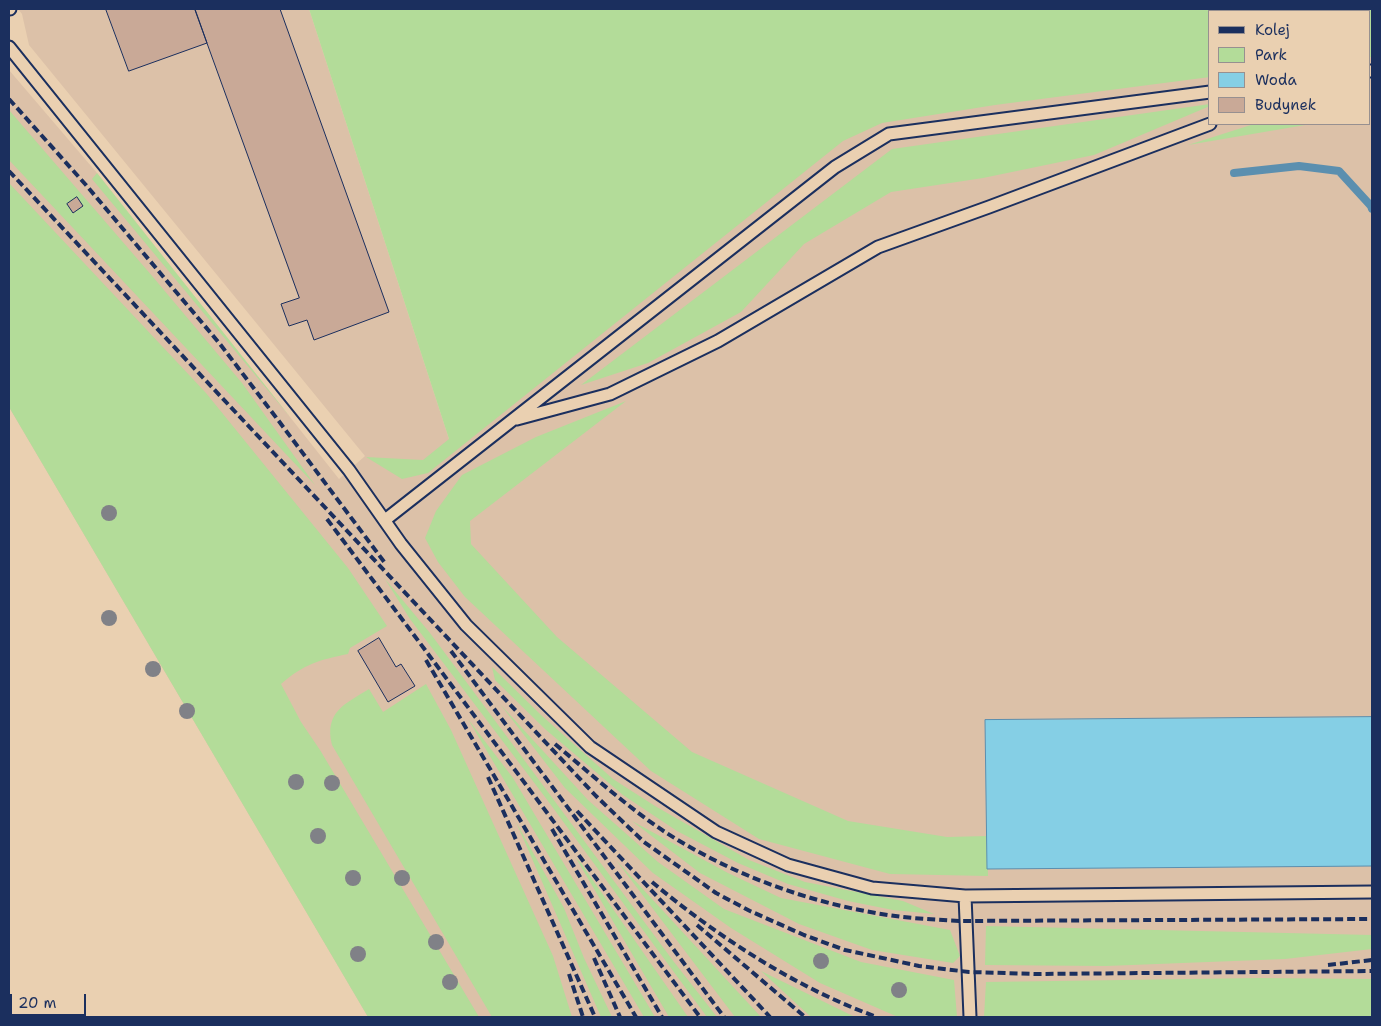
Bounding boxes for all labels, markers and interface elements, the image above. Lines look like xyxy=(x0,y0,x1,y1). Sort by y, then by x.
legend xyxy=(1208,10,1371,125)
text: Kolej xyxy=(1255,20,1290,40)
text: Park xyxy=(1255,45,1287,65)
text: Woda xyxy=(1255,70,1297,90)
text: Budynek xyxy=(1255,95,1316,115)
scale bar xyxy=(12,984,89,1016)
text: 20 m xyxy=(18,993,57,1013)

